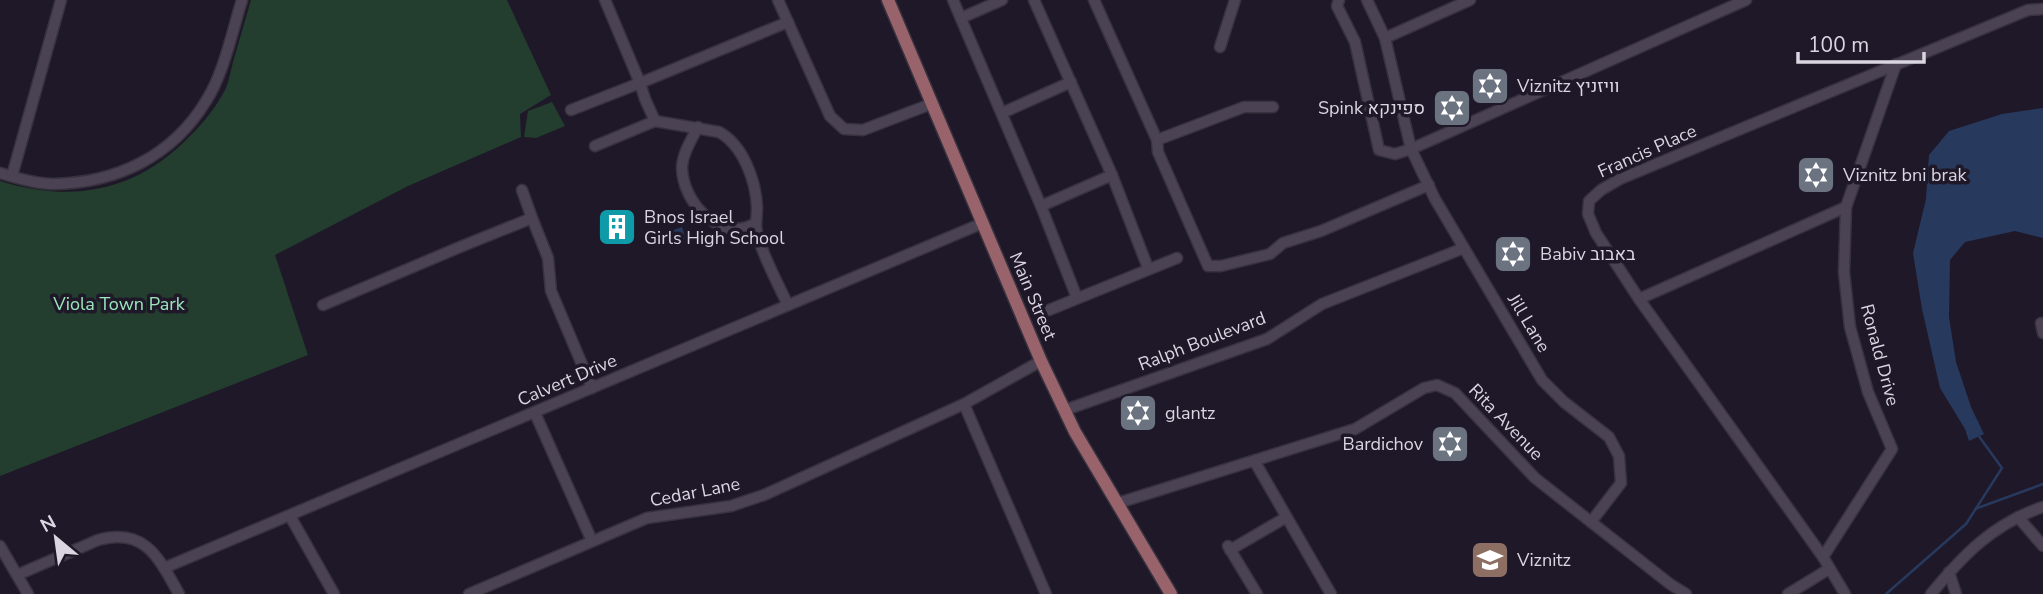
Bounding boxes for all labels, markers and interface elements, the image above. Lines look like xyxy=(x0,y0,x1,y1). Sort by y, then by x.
scale bar xyxy=(1798,21,1924,65)
text: 100 m xyxy=(1808,31,1869,59)
synagogue icon: Viznitz וויזניץ xyxy=(1469,65,1511,107)
place label: Viznitz וויזניץ xyxy=(1516,74,1620,98)
synagogue icon: Spink ספינקא xyxy=(1431,87,1473,129)
place label: Spink ספינקא xyxy=(1318,96,1425,120)
street label: Francis Place xyxy=(1594,119,1700,183)
synagogue icon: Viznitz bni brak xyxy=(1795,154,1837,196)
place label: Viznitz bni brak xyxy=(1842,163,1967,187)
place label: Bnos Israel Girls High School xyxy=(644,205,785,250)
building icon: Bnos Israel Girls High School xyxy=(596,206,638,248)
synagogue icon: Babiv באבוב xyxy=(1492,233,1534,275)
place label: Babiv באבוב xyxy=(1540,242,1636,266)
street label: Main Street xyxy=(1004,248,1062,344)
street label: Jill Lane xyxy=(1502,288,1556,357)
park label: Viola Town Park xyxy=(52,292,186,316)
street label: Ronald Drive xyxy=(1855,301,1905,409)
street label: Ralph Boulevard xyxy=(1135,306,1269,376)
street label: Calvert Drive xyxy=(514,348,620,412)
street label: Rita Avenue xyxy=(1463,378,1549,466)
synagogue icon: glantz xyxy=(1117,392,1159,434)
place label: glantz xyxy=(1165,401,1215,425)
synagogue icon: Bardichov xyxy=(1429,423,1471,465)
place label: Bardichov xyxy=(1343,432,1424,456)
street label: Cedar Lane xyxy=(648,472,742,512)
north arrow xyxy=(21,503,91,573)
text: N xyxy=(36,509,61,539)
school or university icon: Viznitz xyxy=(1469,539,1511,581)
place label: Viznitz xyxy=(1516,548,1571,572)

